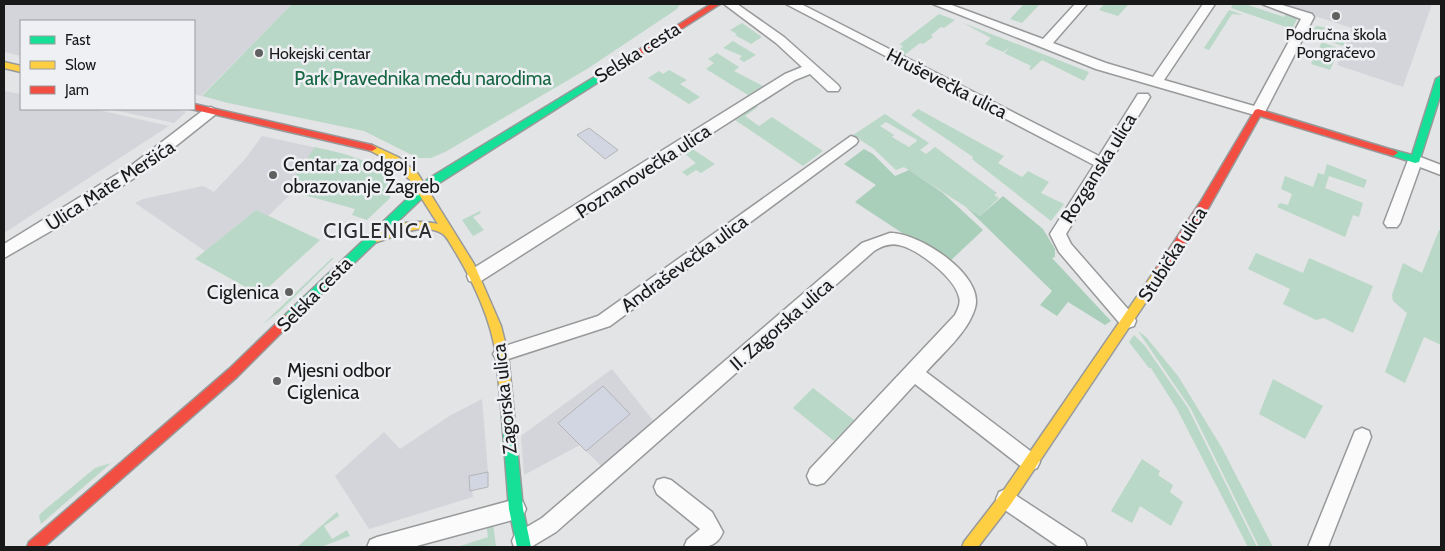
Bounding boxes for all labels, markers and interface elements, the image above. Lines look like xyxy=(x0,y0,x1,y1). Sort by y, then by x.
marker: Područna škola Pongračevo xyxy=(1330,10,1342,22)
street label: Selska cesta xyxy=(590,17,684,88)
legend xyxy=(20,20,195,110)
place label: Područna škola Pongračevo xyxy=(1285,25,1387,62)
text: Fast xyxy=(65,31,90,49)
street label: Hruševečka ulica xyxy=(883,43,1011,124)
place label: Hokejski centar xyxy=(269,44,371,63)
marker: Hokejski centar xyxy=(253,47,265,59)
text: Slow xyxy=(65,56,96,74)
park label: Park Pravednika među narodima xyxy=(294,67,552,90)
text: Jam xyxy=(64,81,89,99)
street label: Rozganska ulica xyxy=(1055,109,1141,227)
street label: Poznanovečka ulica xyxy=(572,119,715,224)
street label: Ulica Mate Meršića xyxy=(41,135,179,236)
place label: Centar za odgoj i obrazovanje Zagreb xyxy=(283,153,440,198)
marker: Centar za odgoj i obrazovanje Zagreb xyxy=(267,169,279,181)
street label: Stubička ulica xyxy=(1133,203,1212,306)
street label: Andraševečka ulica xyxy=(616,210,752,317)
district label: CIGLENICA xyxy=(323,218,433,243)
street label: Selska cesta xyxy=(272,252,357,337)
street label: II. Zagorska ulica xyxy=(725,273,838,375)
place label: Ciglenica xyxy=(207,281,279,304)
marker: Ciglenica xyxy=(283,286,295,298)
street label: Zagorska ulica xyxy=(487,342,522,455)
place label: Mjesni odbor Ciglenica xyxy=(287,359,391,404)
marker: Mjesni odbor Ciglenica xyxy=(271,375,283,387)

